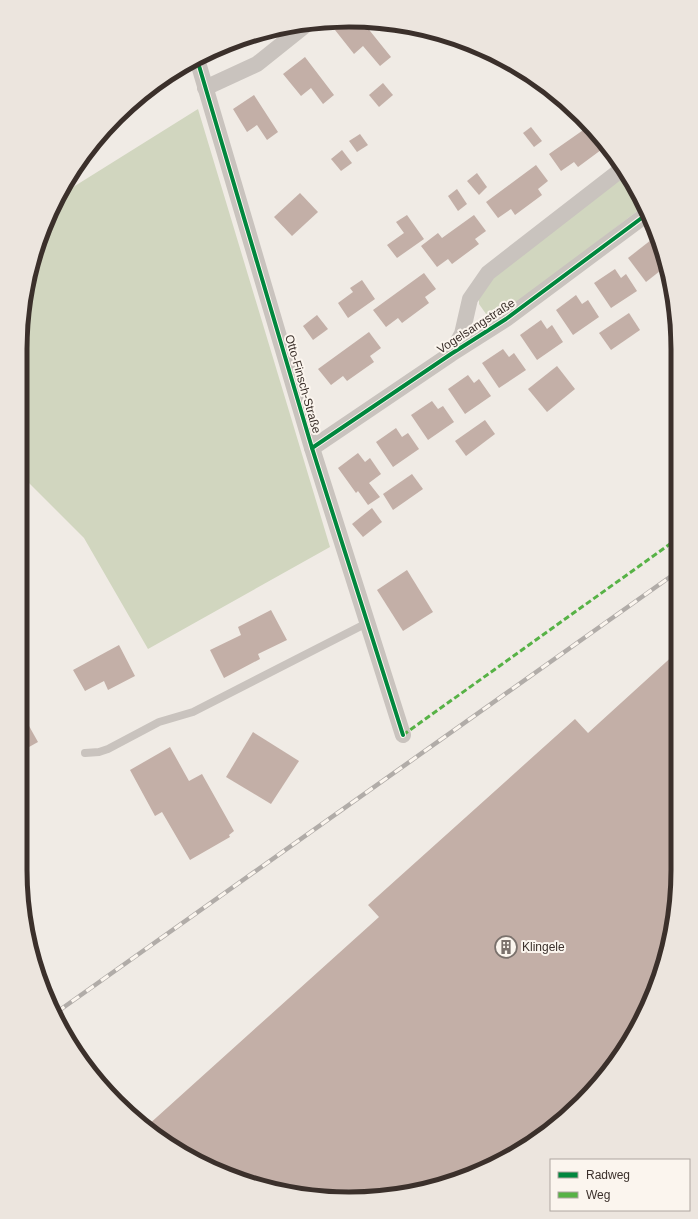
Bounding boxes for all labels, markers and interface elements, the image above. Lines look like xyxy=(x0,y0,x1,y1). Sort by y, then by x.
street label: Vogelsangstraße xyxy=(434,295,518,356)
street label: Otto-Finsch-Straße xyxy=(282,333,324,435)
building icon: Klingele xyxy=(493,934,519,960)
place label: Klingele xyxy=(522,940,565,954)
legend xyxy=(550,1159,690,1211)
text: Radweg xyxy=(586,1168,630,1182)
text: Weg xyxy=(586,1188,610,1202)

